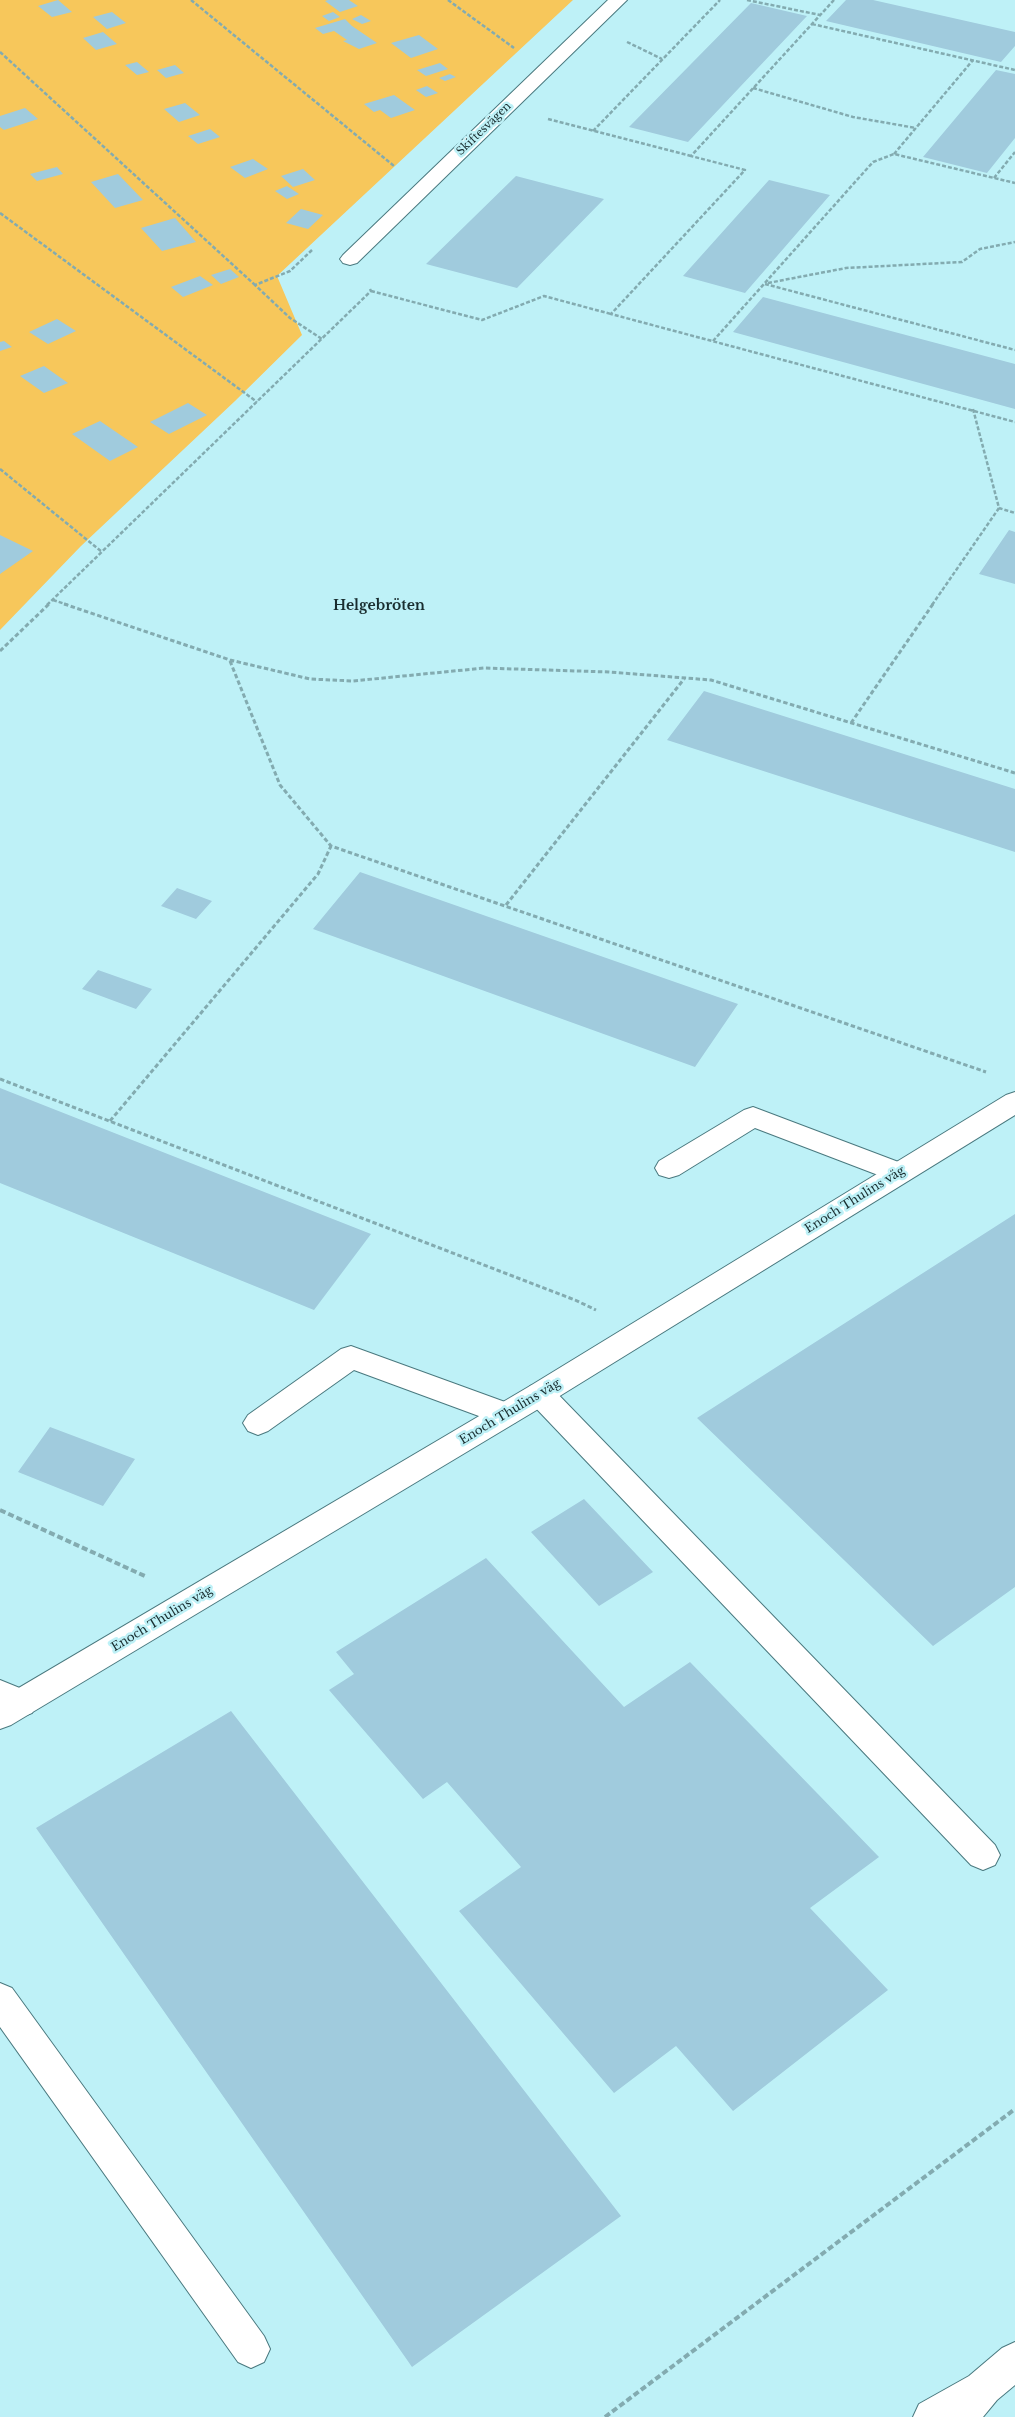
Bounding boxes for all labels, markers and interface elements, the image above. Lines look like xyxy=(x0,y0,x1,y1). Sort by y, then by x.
street label: Skiftesvägen xyxy=(454,100,514,158)
district label: Helgebröten xyxy=(333,598,425,614)
street label: Enoch Thulins väg xyxy=(802,1163,908,1237)
street label: Enoch Thulins väg xyxy=(457,1376,563,1448)
street label: Enoch Thulins väg xyxy=(109,1583,215,1655)

